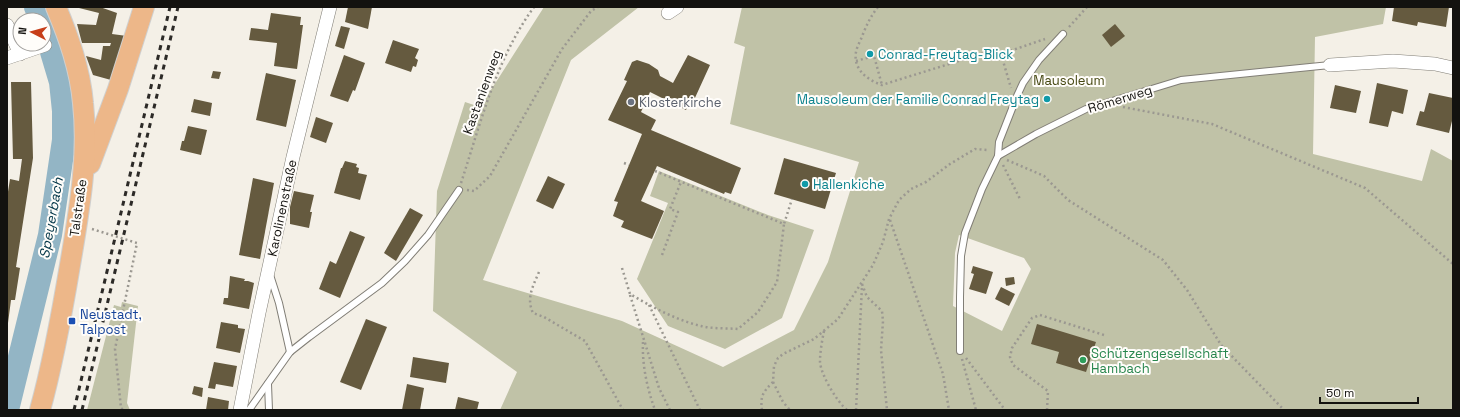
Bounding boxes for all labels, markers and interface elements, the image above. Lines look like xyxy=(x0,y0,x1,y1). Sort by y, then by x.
north arrow xyxy=(12,12,52,52)
text: N xyxy=(15,27,29,35)
place label: Conrad-Freytag-Blick xyxy=(878,46,1013,63)
street label: Kastanienweg xyxy=(459,47,505,137)
marker: Conrad-Freytag-Blick xyxy=(865,49,875,59)
park label: Mausoleum xyxy=(1033,72,1105,89)
street label: Römerweg xyxy=(1086,81,1154,117)
place label: Mausoleum der Familie Conrad Freytag xyxy=(797,91,1039,108)
place label: Klosterkirche xyxy=(639,94,721,111)
marker: Mausoleum der Familie Conrad Freytag xyxy=(1042,94,1052,104)
marker: Klosterkirche xyxy=(626,97,636,107)
street label: Karolinenstraße xyxy=(263,158,301,258)
water label: Speyerbach xyxy=(35,176,67,260)
place label: Hallenkiche xyxy=(813,176,885,193)
street label: Talstraße xyxy=(66,178,90,238)
marker: Hallenkiche xyxy=(800,179,810,189)
place label: Neustadt, Talpost xyxy=(80,306,142,338)
marker: Neustadt, Talpost xyxy=(67,316,77,326)
place label: Schützengesellschaft Hambach xyxy=(1091,345,1229,377)
marker: Schützengesellschaft Hambach xyxy=(1078,355,1088,365)
scale bar xyxy=(1320,379,1418,405)
text: 50 m xyxy=(1326,385,1354,401)

